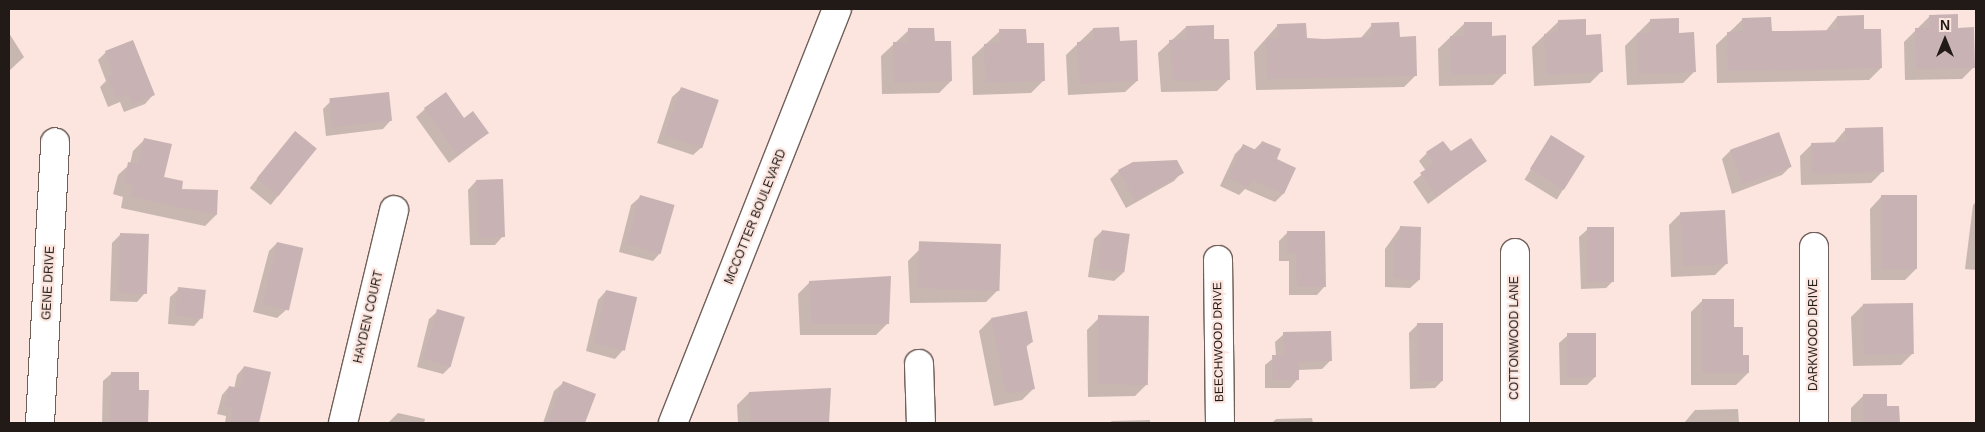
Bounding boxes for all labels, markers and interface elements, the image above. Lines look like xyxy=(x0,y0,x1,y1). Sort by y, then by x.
north arrow xyxy=(1920,15,1970,65)
text: N xyxy=(1940,17,1950,33)
street label: MCCOTTER BOULEVARD xyxy=(722,147,790,287)
street label: GENE DRIVE xyxy=(40,246,58,320)
street label: HAYDEN COURT xyxy=(351,269,387,365)
street label: COTTONWOOD LANE xyxy=(1508,276,1522,400)
street label: DARKWOOD DRIVE xyxy=(1807,279,1821,391)
street label: BEECHWOOD DRIVE xyxy=(1211,282,1227,402)

